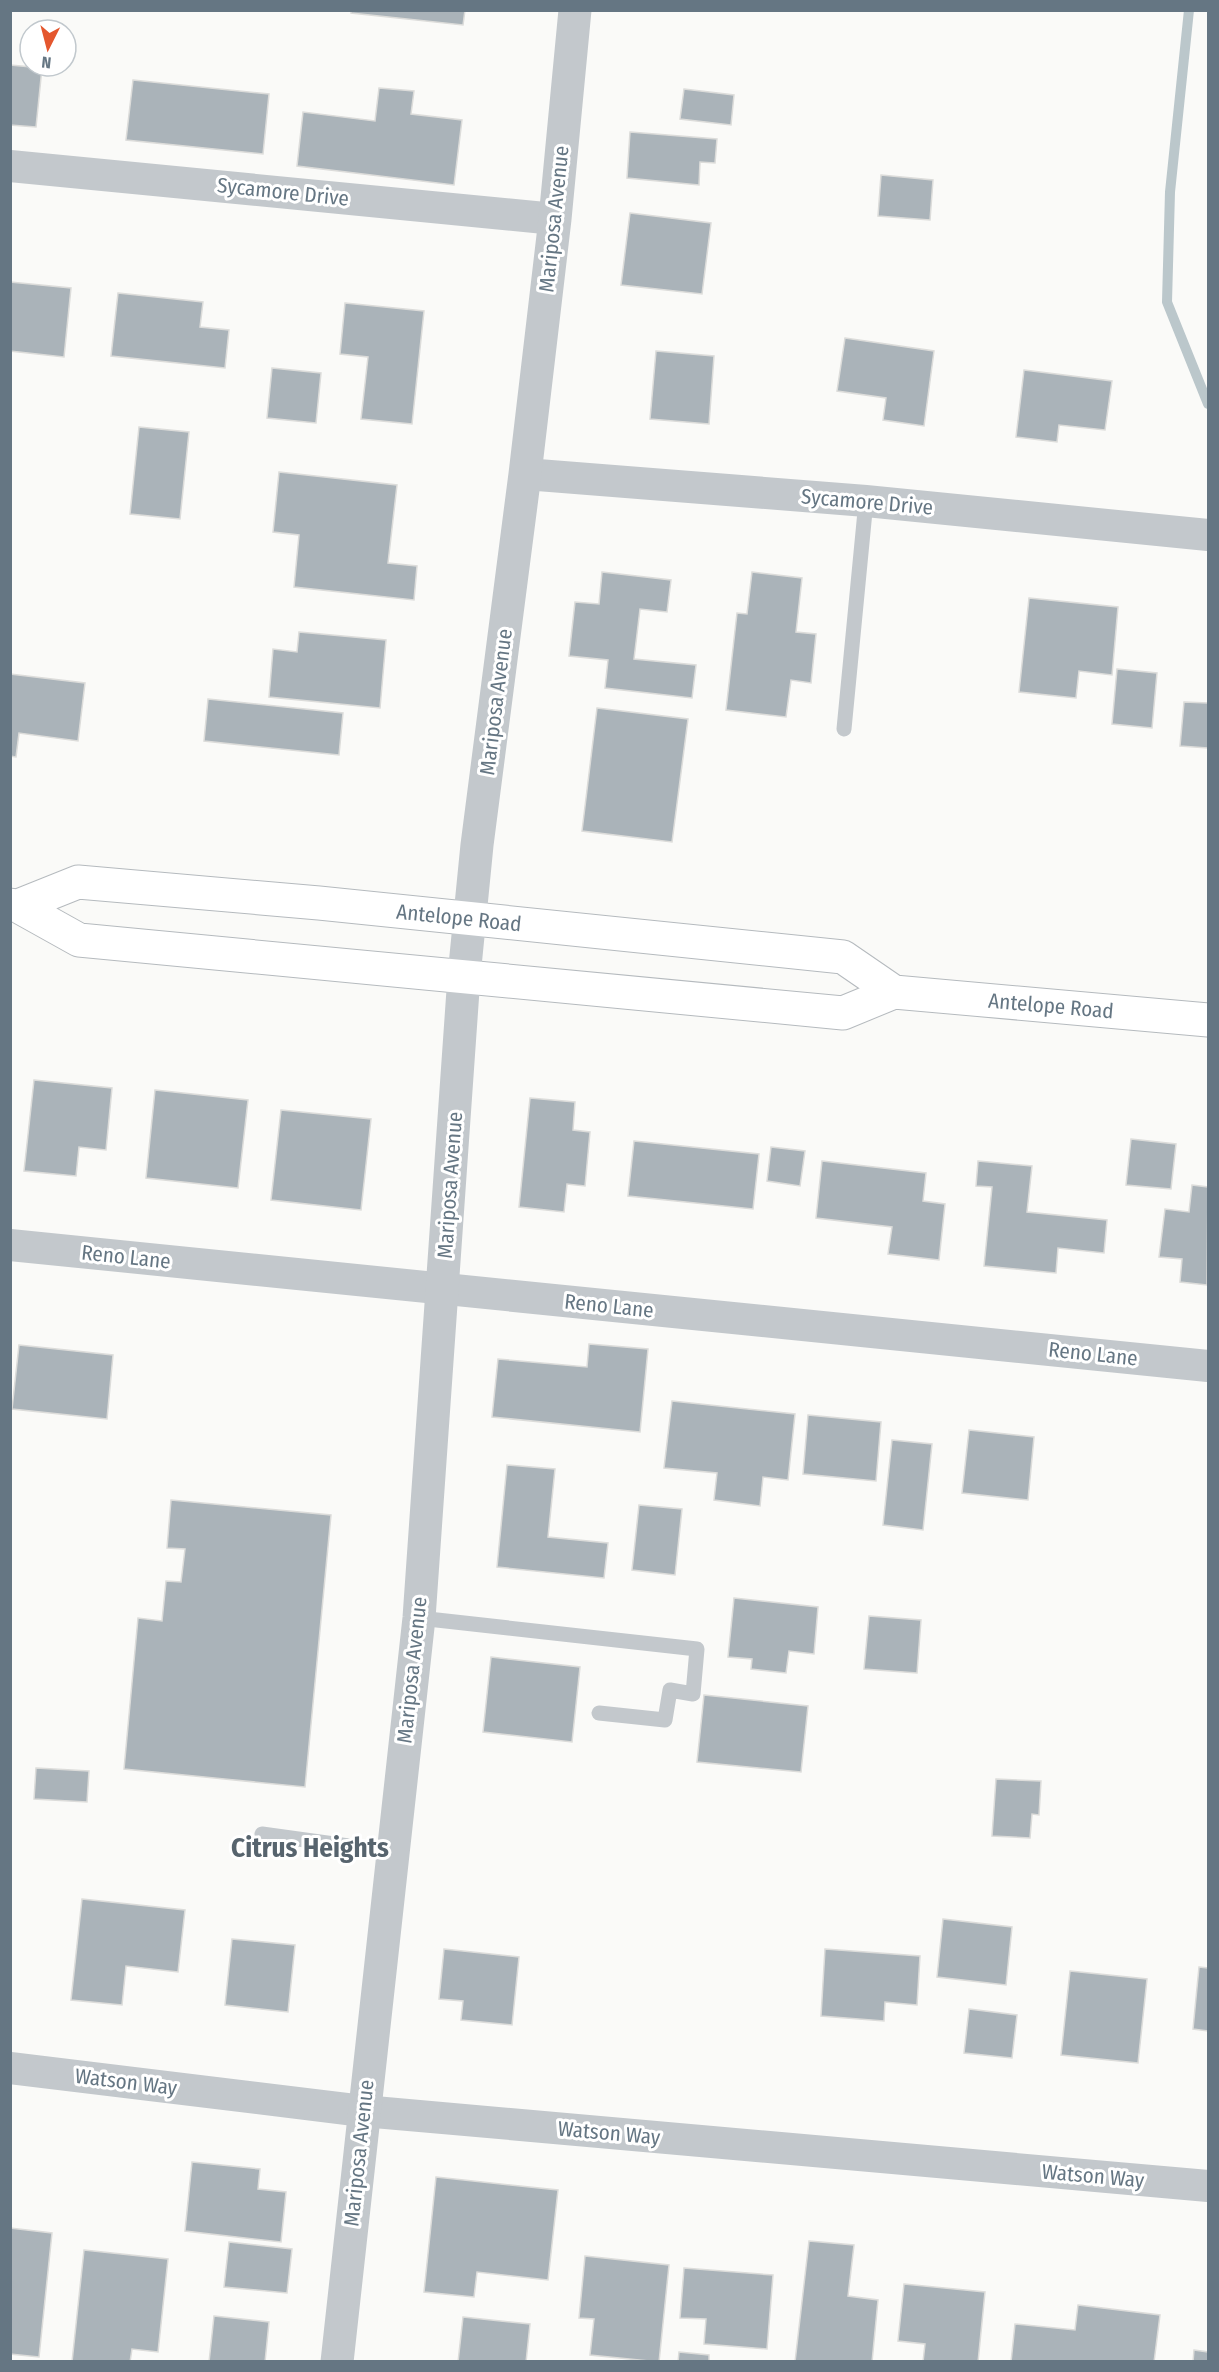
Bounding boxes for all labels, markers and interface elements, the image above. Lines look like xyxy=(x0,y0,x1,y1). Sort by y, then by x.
north arrow xyxy=(18,18,78,78)
text: N xyxy=(41,52,52,72)
street label: Mariposa Avenue xyxy=(533,144,575,294)
street label: Sycamore Drive xyxy=(216,172,350,212)
street label: Sycamore Drive xyxy=(800,483,934,521)
street label: Mariposa Avenue xyxy=(474,627,518,777)
street label: Antelope Road xyxy=(395,899,523,937)
street label: Antelope Road xyxy=(987,988,1115,1024)
street label: Mariposa Avenue xyxy=(432,1111,468,1259)
street label: Reno Lane xyxy=(80,1239,172,1275)
street label: Reno Lane xyxy=(563,1288,655,1324)
street label: Reno Lane xyxy=(1047,1336,1139,1372)
street label: Mariposa Avenue xyxy=(391,1595,433,1745)
district label: Citrus Heights xyxy=(231,1832,389,1864)
street label: Watson Way xyxy=(73,2063,179,2101)
street label: Mariposa Avenue xyxy=(338,2078,380,2228)
street label: Watson Way xyxy=(557,2116,662,2150)
street label: Watson Way xyxy=(1041,2159,1146,2193)

